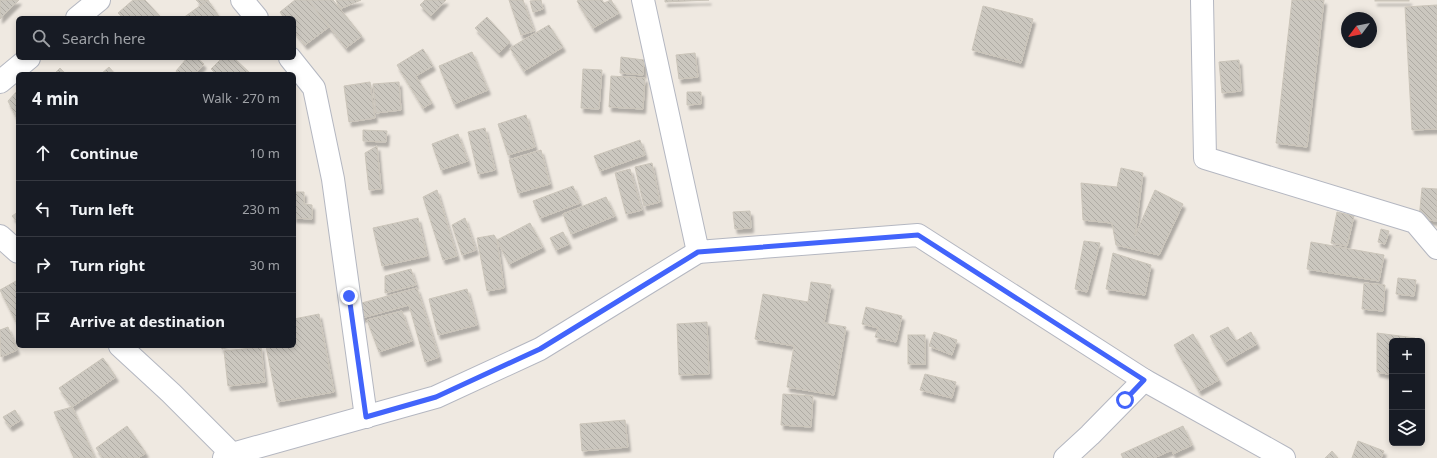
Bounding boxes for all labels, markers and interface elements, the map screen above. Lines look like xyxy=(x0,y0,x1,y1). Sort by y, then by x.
north arrow xyxy=(1341,12,1377,48)
search box xyxy=(16,16,296,60)
icon: search xyxy=(30,27,52,49)
text: Search here xyxy=(62,28,145,48)
text: 4 min xyxy=(32,87,79,110)
text: Walk · 270 m xyxy=(202,89,280,107)
icon: ahead xyxy=(32,142,54,164)
text: Continue xyxy=(70,143,138,163)
text: 10 m xyxy=(250,144,280,162)
icon: left xyxy=(32,198,54,220)
text: Turn left xyxy=(70,199,134,219)
text: 230 m xyxy=(242,200,280,218)
icon: right xyxy=(32,254,54,276)
text: Turn right xyxy=(70,255,145,275)
text: 30 m xyxy=(250,256,280,274)
route end xyxy=(340,287,358,305)
icon: arrive xyxy=(32,310,54,332)
text: Arrive at destination xyxy=(70,311,225,331)
map controls xyxy=(1389,338,1425,446)
button: + xyxy=(1389,338,1425,374)
button: − xyxy=(1389,374,1425,410)
route start xyxy=(1116,391,1134,409)
button: layers xyxy=(1389,410,1425,446)

